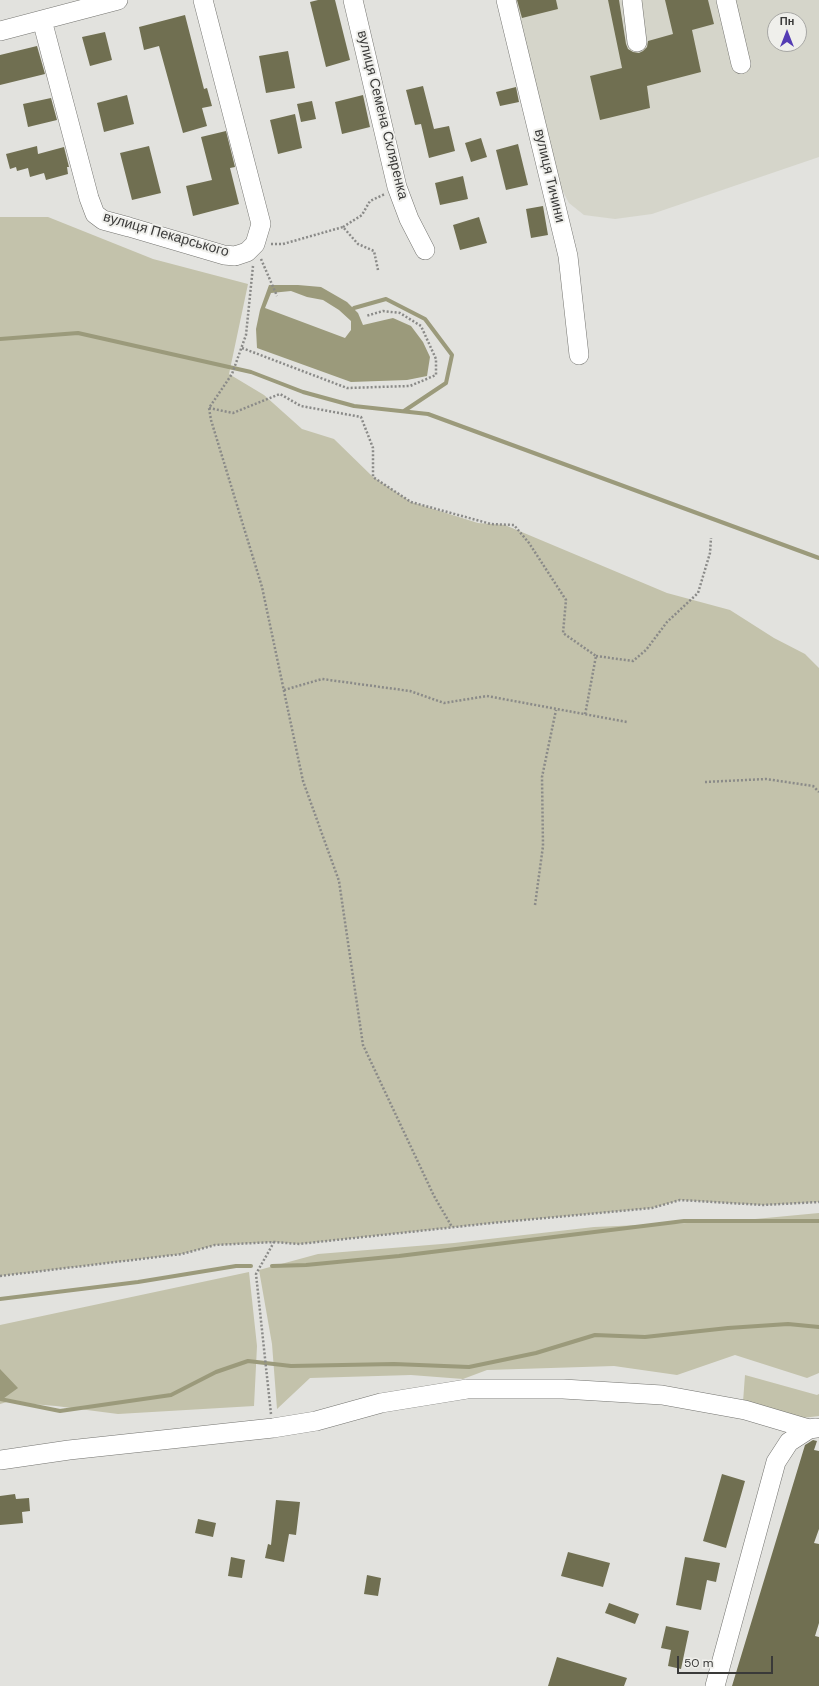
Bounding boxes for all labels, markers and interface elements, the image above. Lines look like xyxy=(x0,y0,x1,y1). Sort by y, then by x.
north arrow xyxy=(767,12,807,52)
text: Пн xyxy=(780,14,794,28)
street label: вулиця Семена Скляренка xyxy=(353,29,411,201)
street label: вулиця Тичини xyxy=(530,128,568,224)
street label: вулиця Пекарського xyxy=(101,209,231,261)
scale bar xyxy=(679,1648,775,1674)
text: 50 m xyxy=(684,1655,713,1671)

